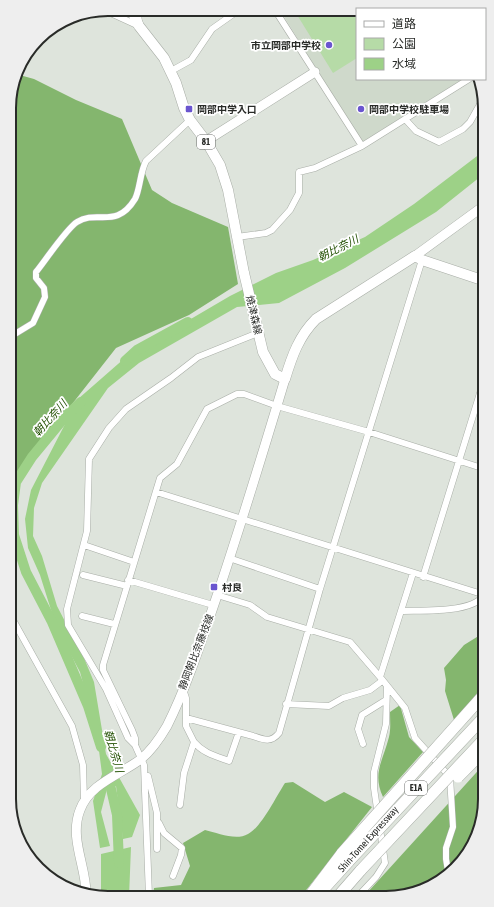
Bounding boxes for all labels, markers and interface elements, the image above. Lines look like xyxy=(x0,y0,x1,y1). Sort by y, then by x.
legend xyxy=(356,8,486,80)
text: 道路 xyxy=(392,17,416,31)
text: 公園 xyxy=(392,37,416,51)
place label: 市立岡部中学校 xyxy=(251,40,321,51)
marker: 市立岡部中学校 xyxy=(324,40,334,50)
text: 水域 xyxy=(392,57,416,71)
marker: 岡部中学入口 xyxy=(184,104,194,114)
place label: 岡部中学入口 xyxy=(197,104,257,115)
marker: 岡部中学校駐車場 xyxy=(356,104,366,114)
place label: 岡部中学校駐車場 xyxy=(369,104,449,115)
road number: 81 xyxy=(197,135,215,149)
water label: 朝比奈川 xyxy=(316,232,361,263)
street label: 焼津森線 xyxy=(244,294,264,336)
water label: 朝比奈川 xyxy=(31,397,70,438)
marker: 村良 xyxy=(209,582,219,592)
place label: 村良 xyxy=(222,582,242,593)
street label: 静岡朝比奈藤枝線 xyxy=(177,613,215,691)
water label: 朝比奈川 xyxy=(102,728,126,775)
road number: E1A xyxy=(405,781,427,795)
street label: Shin-Tomei Expressway xyxy=(336,804,400,874)

